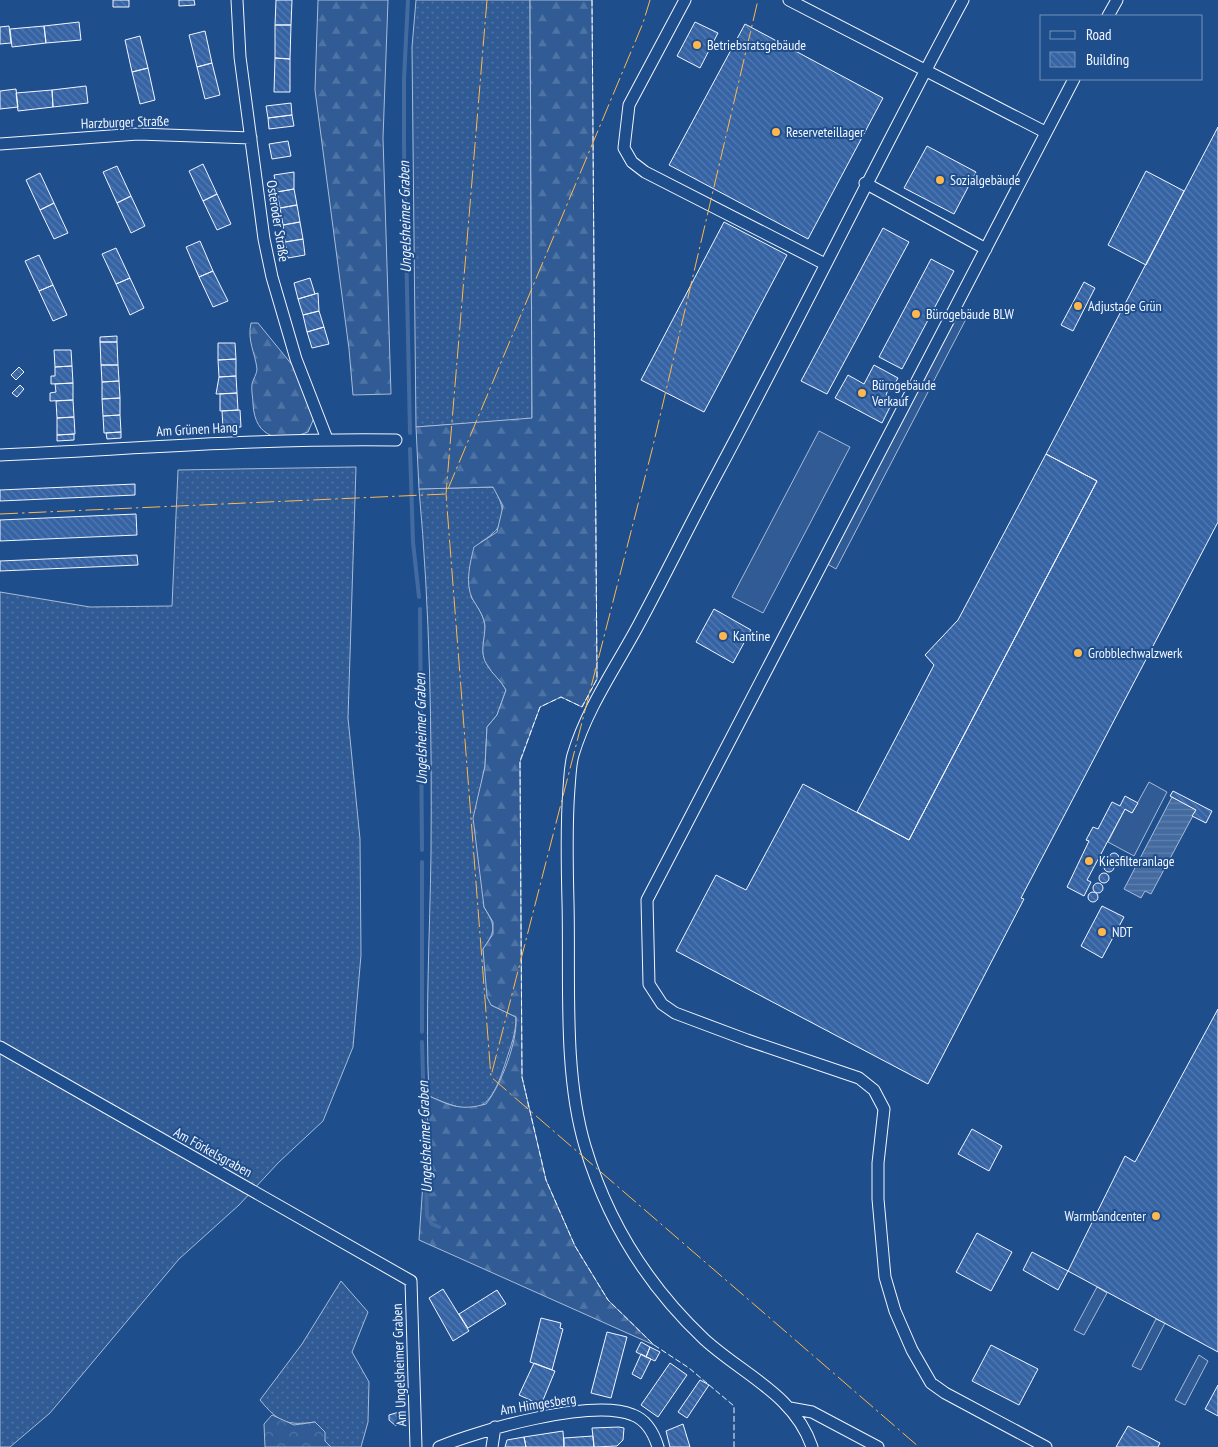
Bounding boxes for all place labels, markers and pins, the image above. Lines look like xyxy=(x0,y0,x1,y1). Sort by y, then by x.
place label: Betriebsratsgebäude xyxy=(707,36,806,54)
marker: Betriebsratsgebäude xyxy=(691,39,703,51)
place label: Reserveteillager xyxy=(786,123,864,141)
marker: Reserveteillager xyxy=(770,126,782,138)
place label: Sozialgebäude xyxy=(950,171,1020,189)
marker: Sozialgebäude xyxy=(934,174,946,186)
place label: Adjustage Grün xyxy=(1088,297,1162,315)
marker: Adjustage Grün xyxy=(1072,300,1084,312)
place label: Bürogebäude BLW xyxy=(926,305,1014,323)
marker: Bürogebäude BLW xyxy=(910,308,922,320)
place label: Bürogebäude Verkauf xyxy=(871,376,936,410)
marker: Bürogebäude Verkauf xyxy=(856,387,868,399)
place label: Kantine xyxy=(733,627,770,645)
marker: Kantine xyxy=(717,630,729,642)
place label: Grobblechwalzwerk xyxy=(1088,644,1183,662)
marker: Grobblechwalzwerk xyxy=(1072,647,1084,659)
place label: Kiesfilteranlage xyxy=(1099,852,1175,870)
marker: Kiesfilteranlage xyxy=(1083,855,1095,867)
place label: NDT xyxy=(1112,923,1133,941)
marker: NDT xyxy=(1096,926,1108,938)
place label: Warmbandcenter xyxy=(1065,1207,1146,1225)
marker: Warmbandcenter xyxy=(1150,1210,1162,1222)

